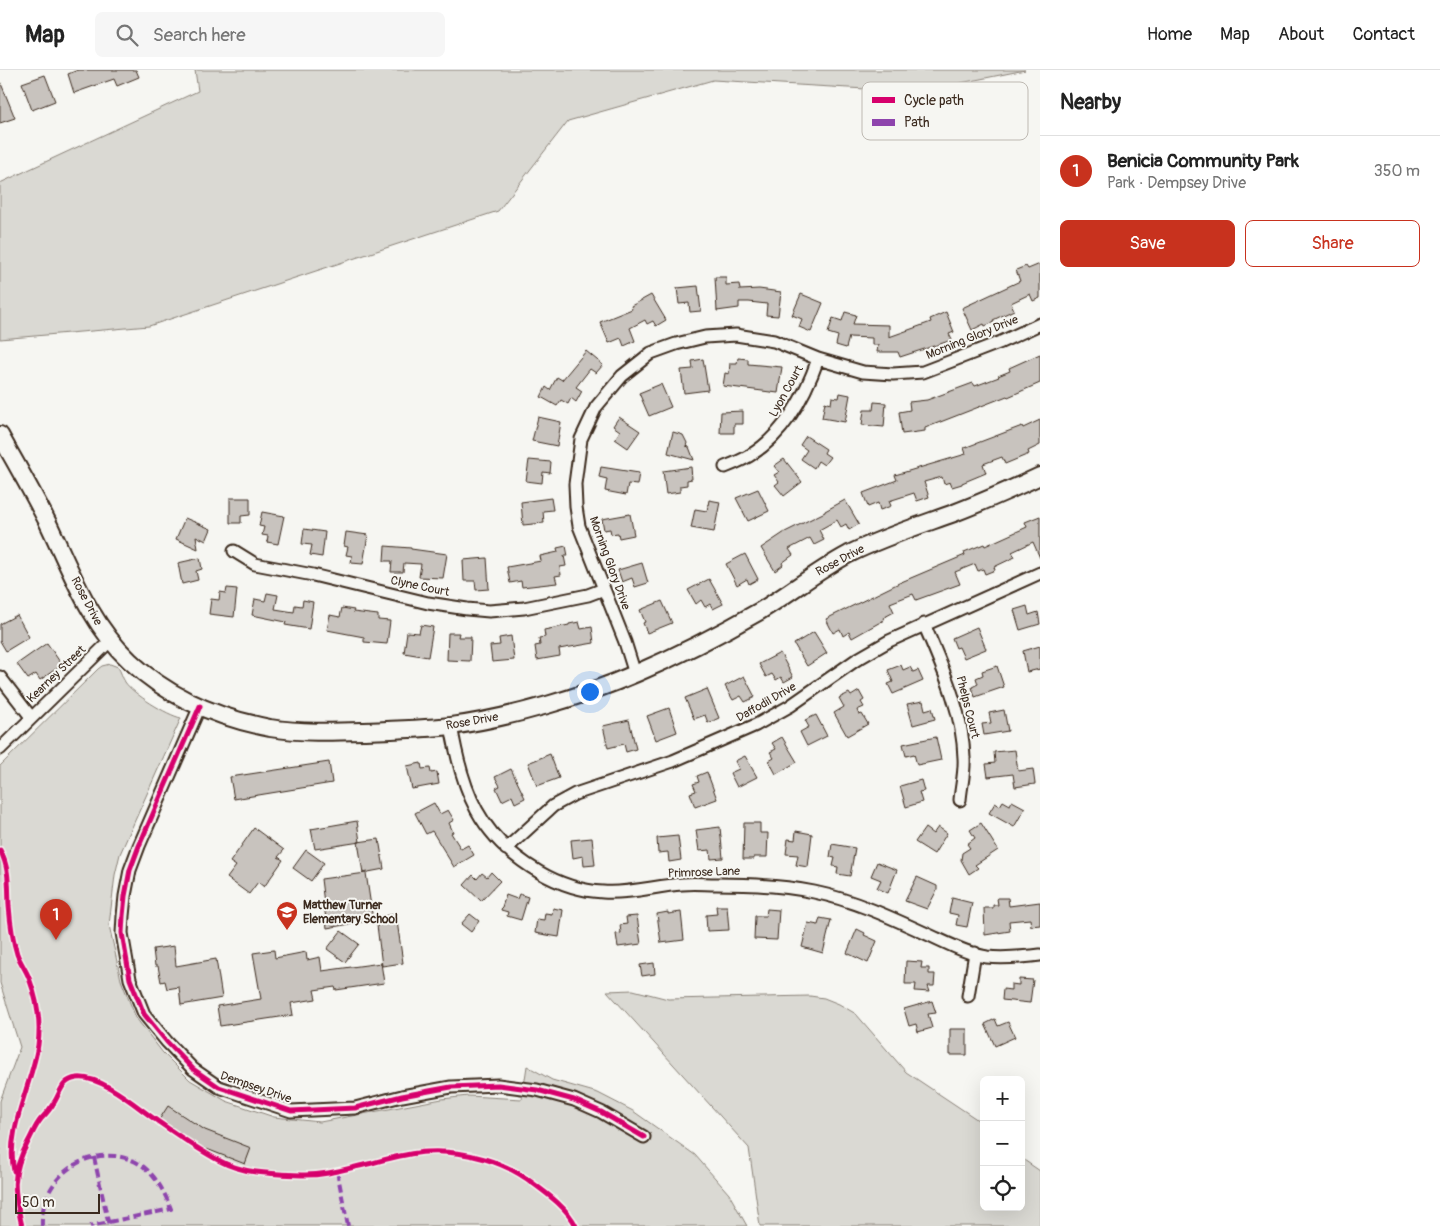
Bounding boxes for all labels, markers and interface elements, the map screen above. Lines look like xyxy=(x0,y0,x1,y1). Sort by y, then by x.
search box xyxy=(95,12,445,57)
text: Map xyxy=(25,20,65,49)
icon: search xyxy=(113,21,141,49)
text: Search here xyxy=(153,23,246,47)
text: Home xyxy=(1147,23,1192,46)
text: Map xyxy=(1220,23,1250,46)
text: About xyxy=(1278,23,1324,46)
text: Contact xyxy=(1352,23,1415,46)
legend xyxy=(862,82,1028,140)
text: Nearby xyxy=(1060,89,1121,116)
text: Cycle path xyxy=(904,92,964,109)
text: Path xyxy=(904,114,929,131)
text: Benicia Community Park xyxy=(1107,149,1299,173)
text: 1 xyxy=(1073,161,1079,181)
text: 350 m xyxy=(1374,161,1420,181)
text: Park · Dempsey Drive xyxy=(1107,173,1246,193)
button: Save xyxy=(1060,220,1235,267)
button: Share xyxy=(1245,220,1420,267)
street label: Morning Glory Drive xyxy=(924,312,1021,363)
street label: Lyon Court xyxy=(766,363,807,420)
street label: Morning Glory Drive xyxy=(586,514,633,612)
street label: Rose Drive xyxy=(813,541,867,579)
street label: Clyne Court xyxy=(389,573,451,600)
street label: Rose Drive xyxy=(68,574,106,628)
street label: Kearney Street xyxy=(24,642,89,706)
street label: Phelps Court xyxy=(953,674,983,740)
your location xyxy=(577,679,603,705)
street label: Daffodil Drive xyxy=(734,679,799,726)
street label: Rose Drive xyxy=(445,709,500,733)
street label: Primrose Lane xyxy=(668,864,740,881)
place label: Matthew Turner Elementary School xyxy=(303,898,398,927)
pin: 1 xyxy=(40,899,72,940)
school or university icon: Matthew Turner Elementary School xyxy=(275,900,299,931)
street label: Dempsey Drive xyxy=(218,1068,293,1107)
map controls xyxy=(980,1076,1025,1211)
button: + xyxy=(980,1076,1025,1121)
button: − xyxy=(980,1121,1025,1166)
button: locate xyxy=(980,1166,1025,1211)
scale bar xyxy=(15,1191,100,1214)
text: 50 m xyxy=(22,1194,55,1211)

